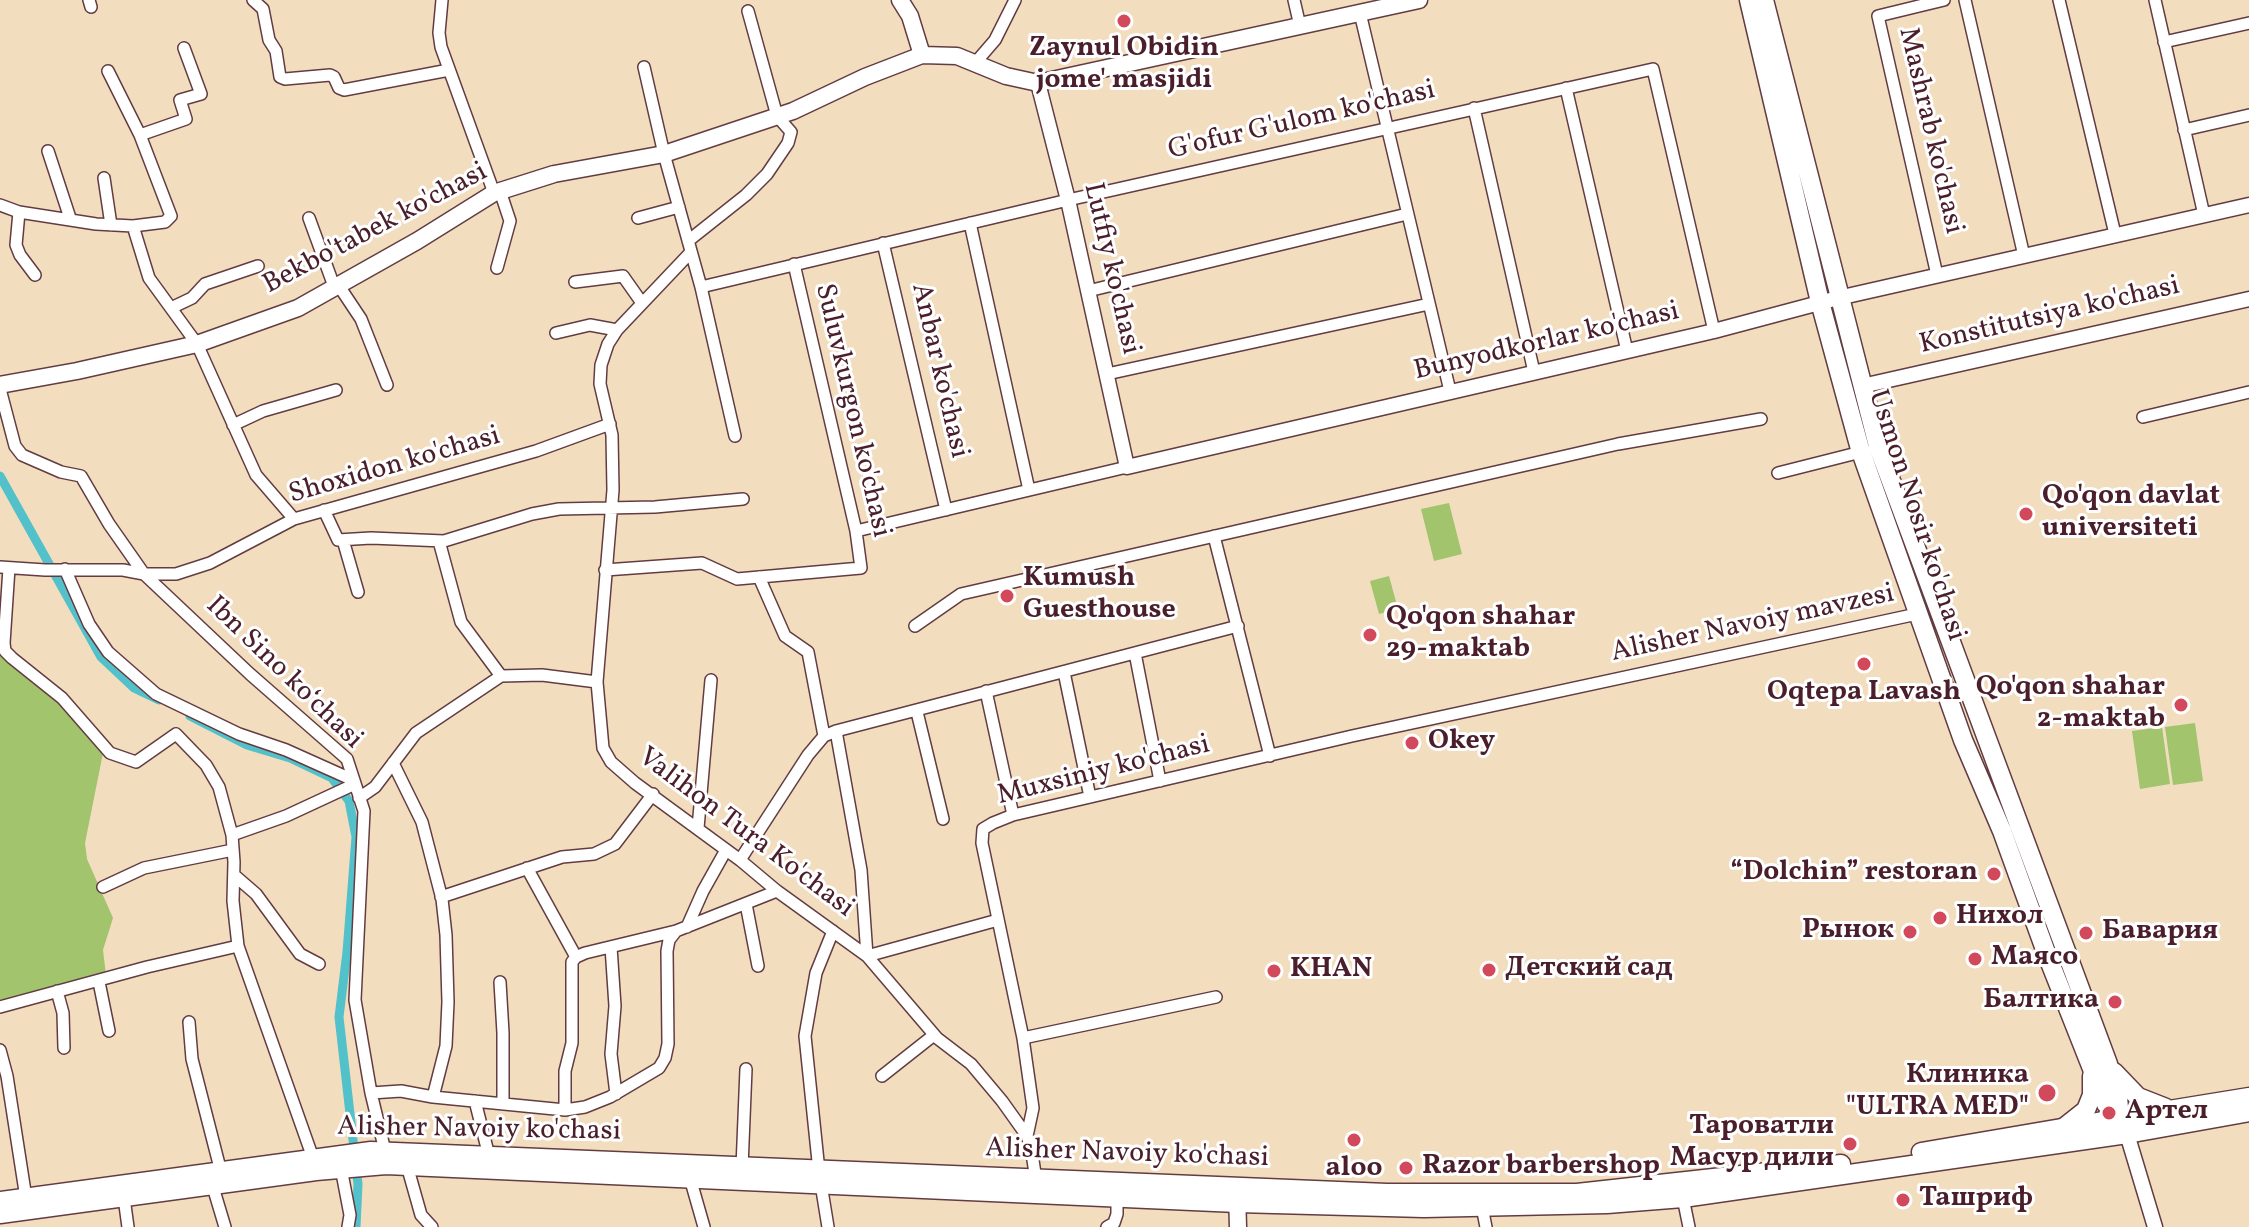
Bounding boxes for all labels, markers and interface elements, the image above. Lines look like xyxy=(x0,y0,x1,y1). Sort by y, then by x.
marker: Zaynul Obidin jome' masjidi xyxy=(1115,12,1133,30)
street label: Mashrab ko'chasi xyxy=(1889,24,1969,238)
place label: Zaynul Obidin jome' masjidi xyxy=(1029,33,1219,99)
street label: G'ofur G'ulom ko'chasi xyxy=(1165,75,1439,169)
street label: Bekbo'tabek ko'chasi xyxy=(258,157,494,303)
street label: Lutfiy ko'chasi xyxy=(1074,180,1146,358)
street label: Konstitutsiya ko'chasi xyxy=(1917,271,2183,363)
street label: Anbar ko'chasi xyxy=(902,280,974,462)
street label: Suluvkurgon ko'chasi xyxy=(805,281,897,541)
street label: Bunyodkorlar ko'chasi xyxy=(1411,296,1683,390)
street label: Usmon Nosir ko'chasi xyxy=(1859,386,1971,646)
street label: Shoxidon ko'chasi xyxy=(286,421,504,513)
place label: Qo'qon davlat universiteti xyxy=(2042,481,2220,547)
marker: Qo'qon davlat universiteti xyxy=(2017,505,2035,523)
place label: Kumush Guesthouse xyxy=(1023,563,1176,629)
street label: Alisher Navoiy mavzesi xyxy=(1608,579,1898,671)
marker: Kumush Guesthouse xyxy=(998,587,1016,605)
street label: Ibn Sino ko‘chasi xyxy=(197,591,369,757)
place label: Qo'qon shahar 29-maktab xyxy=(1386,602,1575,668)
marker: Qo'qon shahar 29-maktab xyxy=(1361,626,1379,644)
marker: Oqtepa Lavash xyxy=(1855,655,1873,673)
place label: Qo'qon shahar 2-maktab xyxy=(1976,672,2165,738)
place label: Oqtepa Lavash xyxy=(1767,677,1961,711)
marker: Qo'qon shahar 2-maktab xyxy=(2172,696,2190,714)
place label: Okey xyxy=(1428,726,1495,760)
street label: Muxsiniy ko'chasi xyxy=(994,729,1214,815)
marker: Okey xyxy=(1403,734,1421,752)
street label: Valihon Tura Ko'chasi xyxy=(630,742,860,926)
place label: “Dolchin” restoran xyxy=(1730,857,1978,891)
marker: “Dolchin” restoran xyxy=(1985,865,2003,883)
place label: Нихол xyxy=(1956,901,2044,935)
marker: Нихол xyxy=(1931,909,1949,927)
place label: Рынок xyxy=(1802,915,1894,949)
place label: Бавария xyxy=(2102,916,2218,950)
marker: Рынок xyxy=(1901,923,1919,941)
marker: Бавария xyxy=(2077,924,2095,942)
place label: Маясо xyxy=(1991,942,2078,976)
marker: Маясо xyxy=(1966,950,1984,968)
place label: Детский сад xyxy=(1505,953,1673,987)
place label: KHAN xyxy=(1290,954,1372,988)
marker: Детский сад xyxy=(1480,961,1498,979)
marker: KHAN xyxy=(1265,962,1283,980)
place label: Балтика xyxy=(1983,985,2099,1019)
marker: Балтика xyxy=(2106,993,2124,1011)
place label: Клиника "ULTRA MED" xyxy=(1846,1060,2029,1126)
marker: Клиника "ULTRA MED" xyxy=(2036,1082,2058,1104)
place label: Артел xyxy=(2125,1096,2208,1130)
marker: Артел xyxy=(2100,1104,2118,1122)
place label: Тароватли Масур дили xyxy=(1670,1111,1834,1177)
street label: Alisher Navoiy ko'chasi xyxy=(337,1112,621,1150)
marker: aloo xyxy=(1345,1131,1363,1149)
street label: Alisher Navoiy ko'chasi xyxy=(985,1133,1269,1177)
marker: Тароватли Масур дили xyxy=(1841,1135,1859,1153)
place label: Razor barbershop xyxy=(1422,1151,1660,1185)
place label: aloo xyxy=(1326,1153,1382,1187)
marker: Razor barbershop xyxy=(1397,1159,1415,1177)
place label: Ташриф xyxy=(1919,1183,2033,1217)
marker: Ташриф xyxy=(1894,1191,1912,1209)

